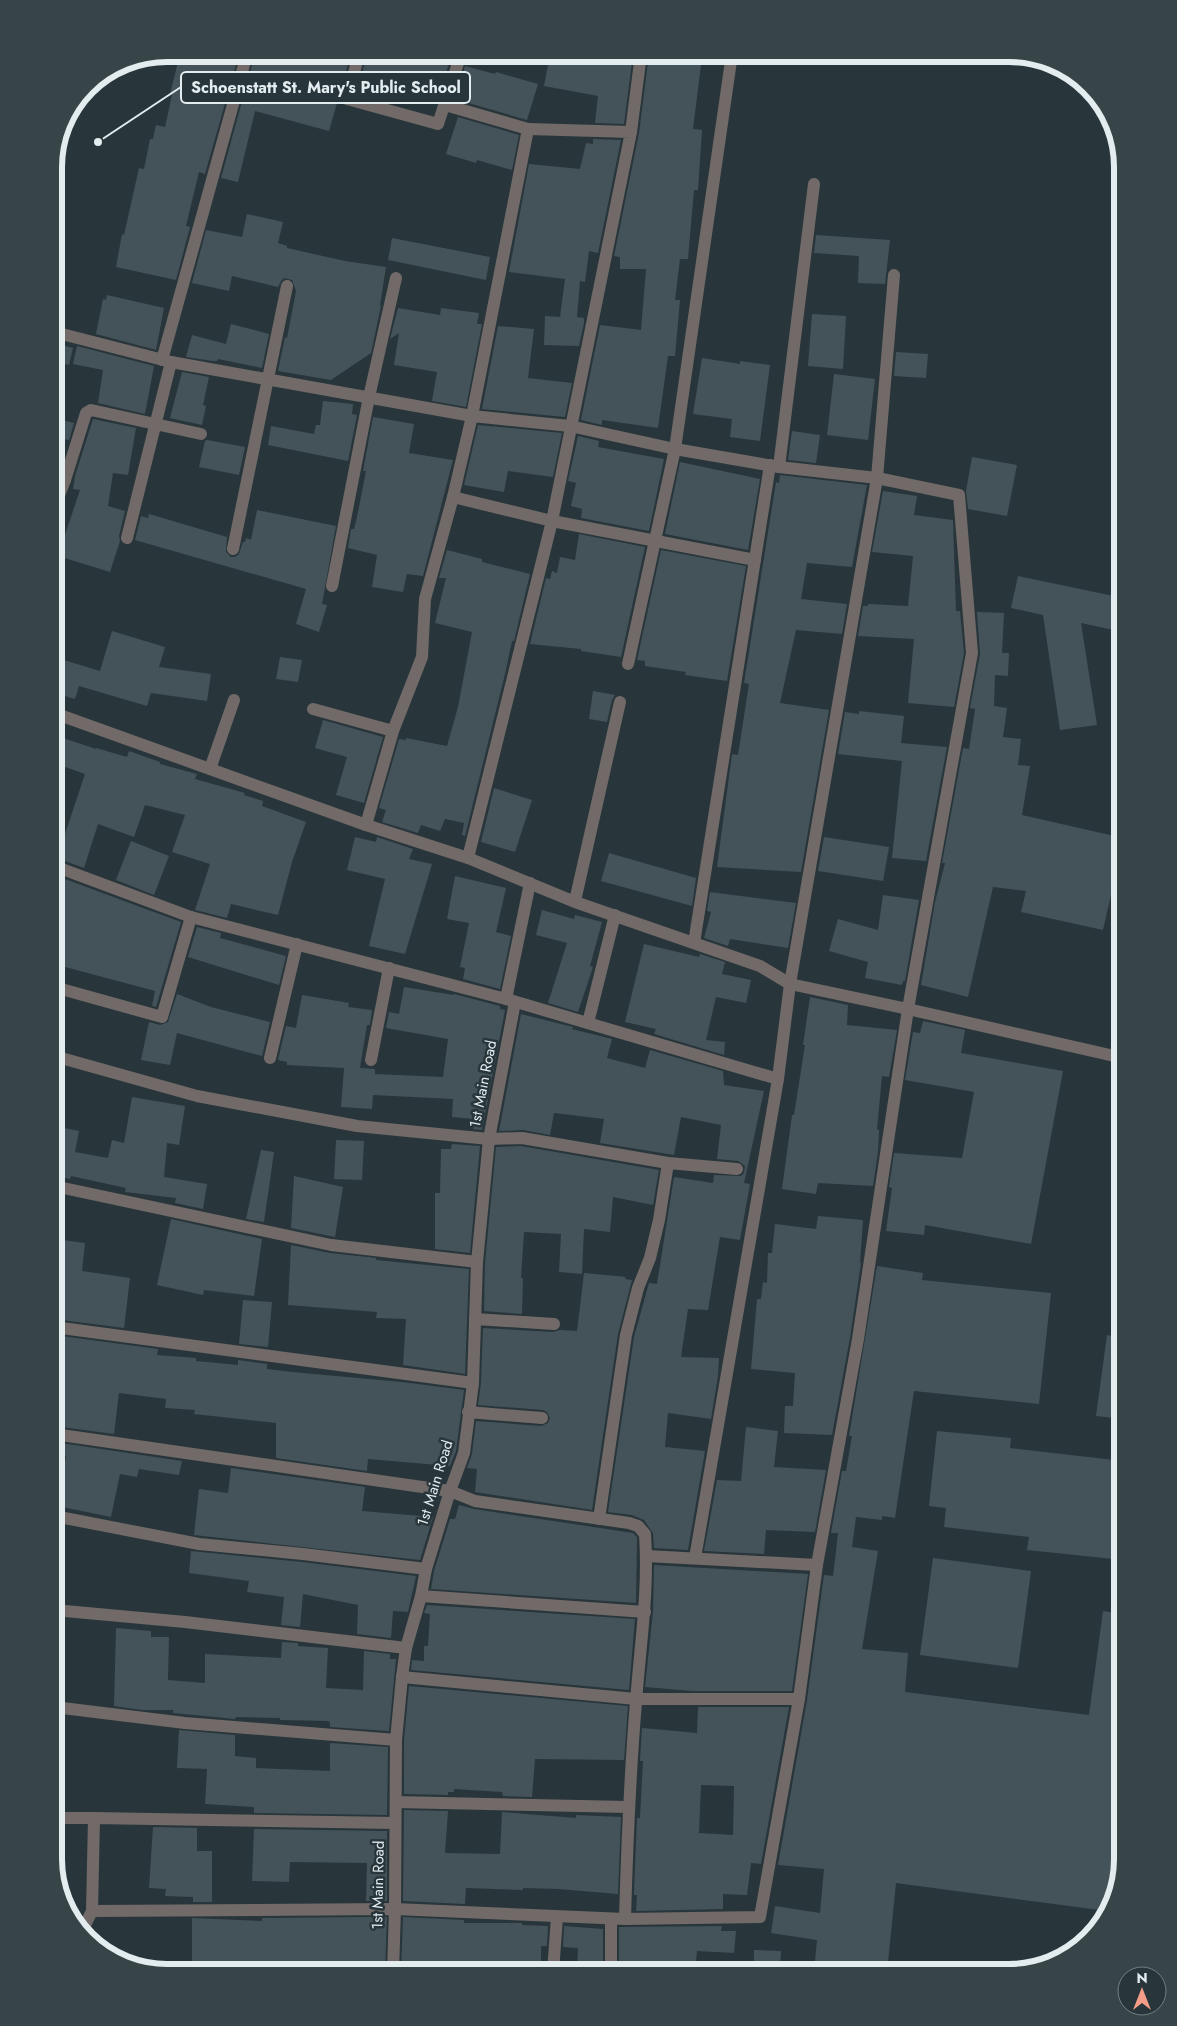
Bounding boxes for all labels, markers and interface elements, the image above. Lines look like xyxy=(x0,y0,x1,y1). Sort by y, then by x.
callout: Schoenstatt St. Mary's Public School xyxy=(181,72,470,103)
text: Schoenstatt St. Mary's Public School xyxy=(191,76,461,99)
street label: 1st Main Road xyxy=(464,1038,502,1130)
street label: 1st Main Road xyxy=(411,1437,459,1529)
street label: 1st Main Road xyxy=(366,1840,390,1930)
north arrow xyxy=(1117,1966,1167,2016)
text: N xyxy=(1136,1968,1148,1988)

